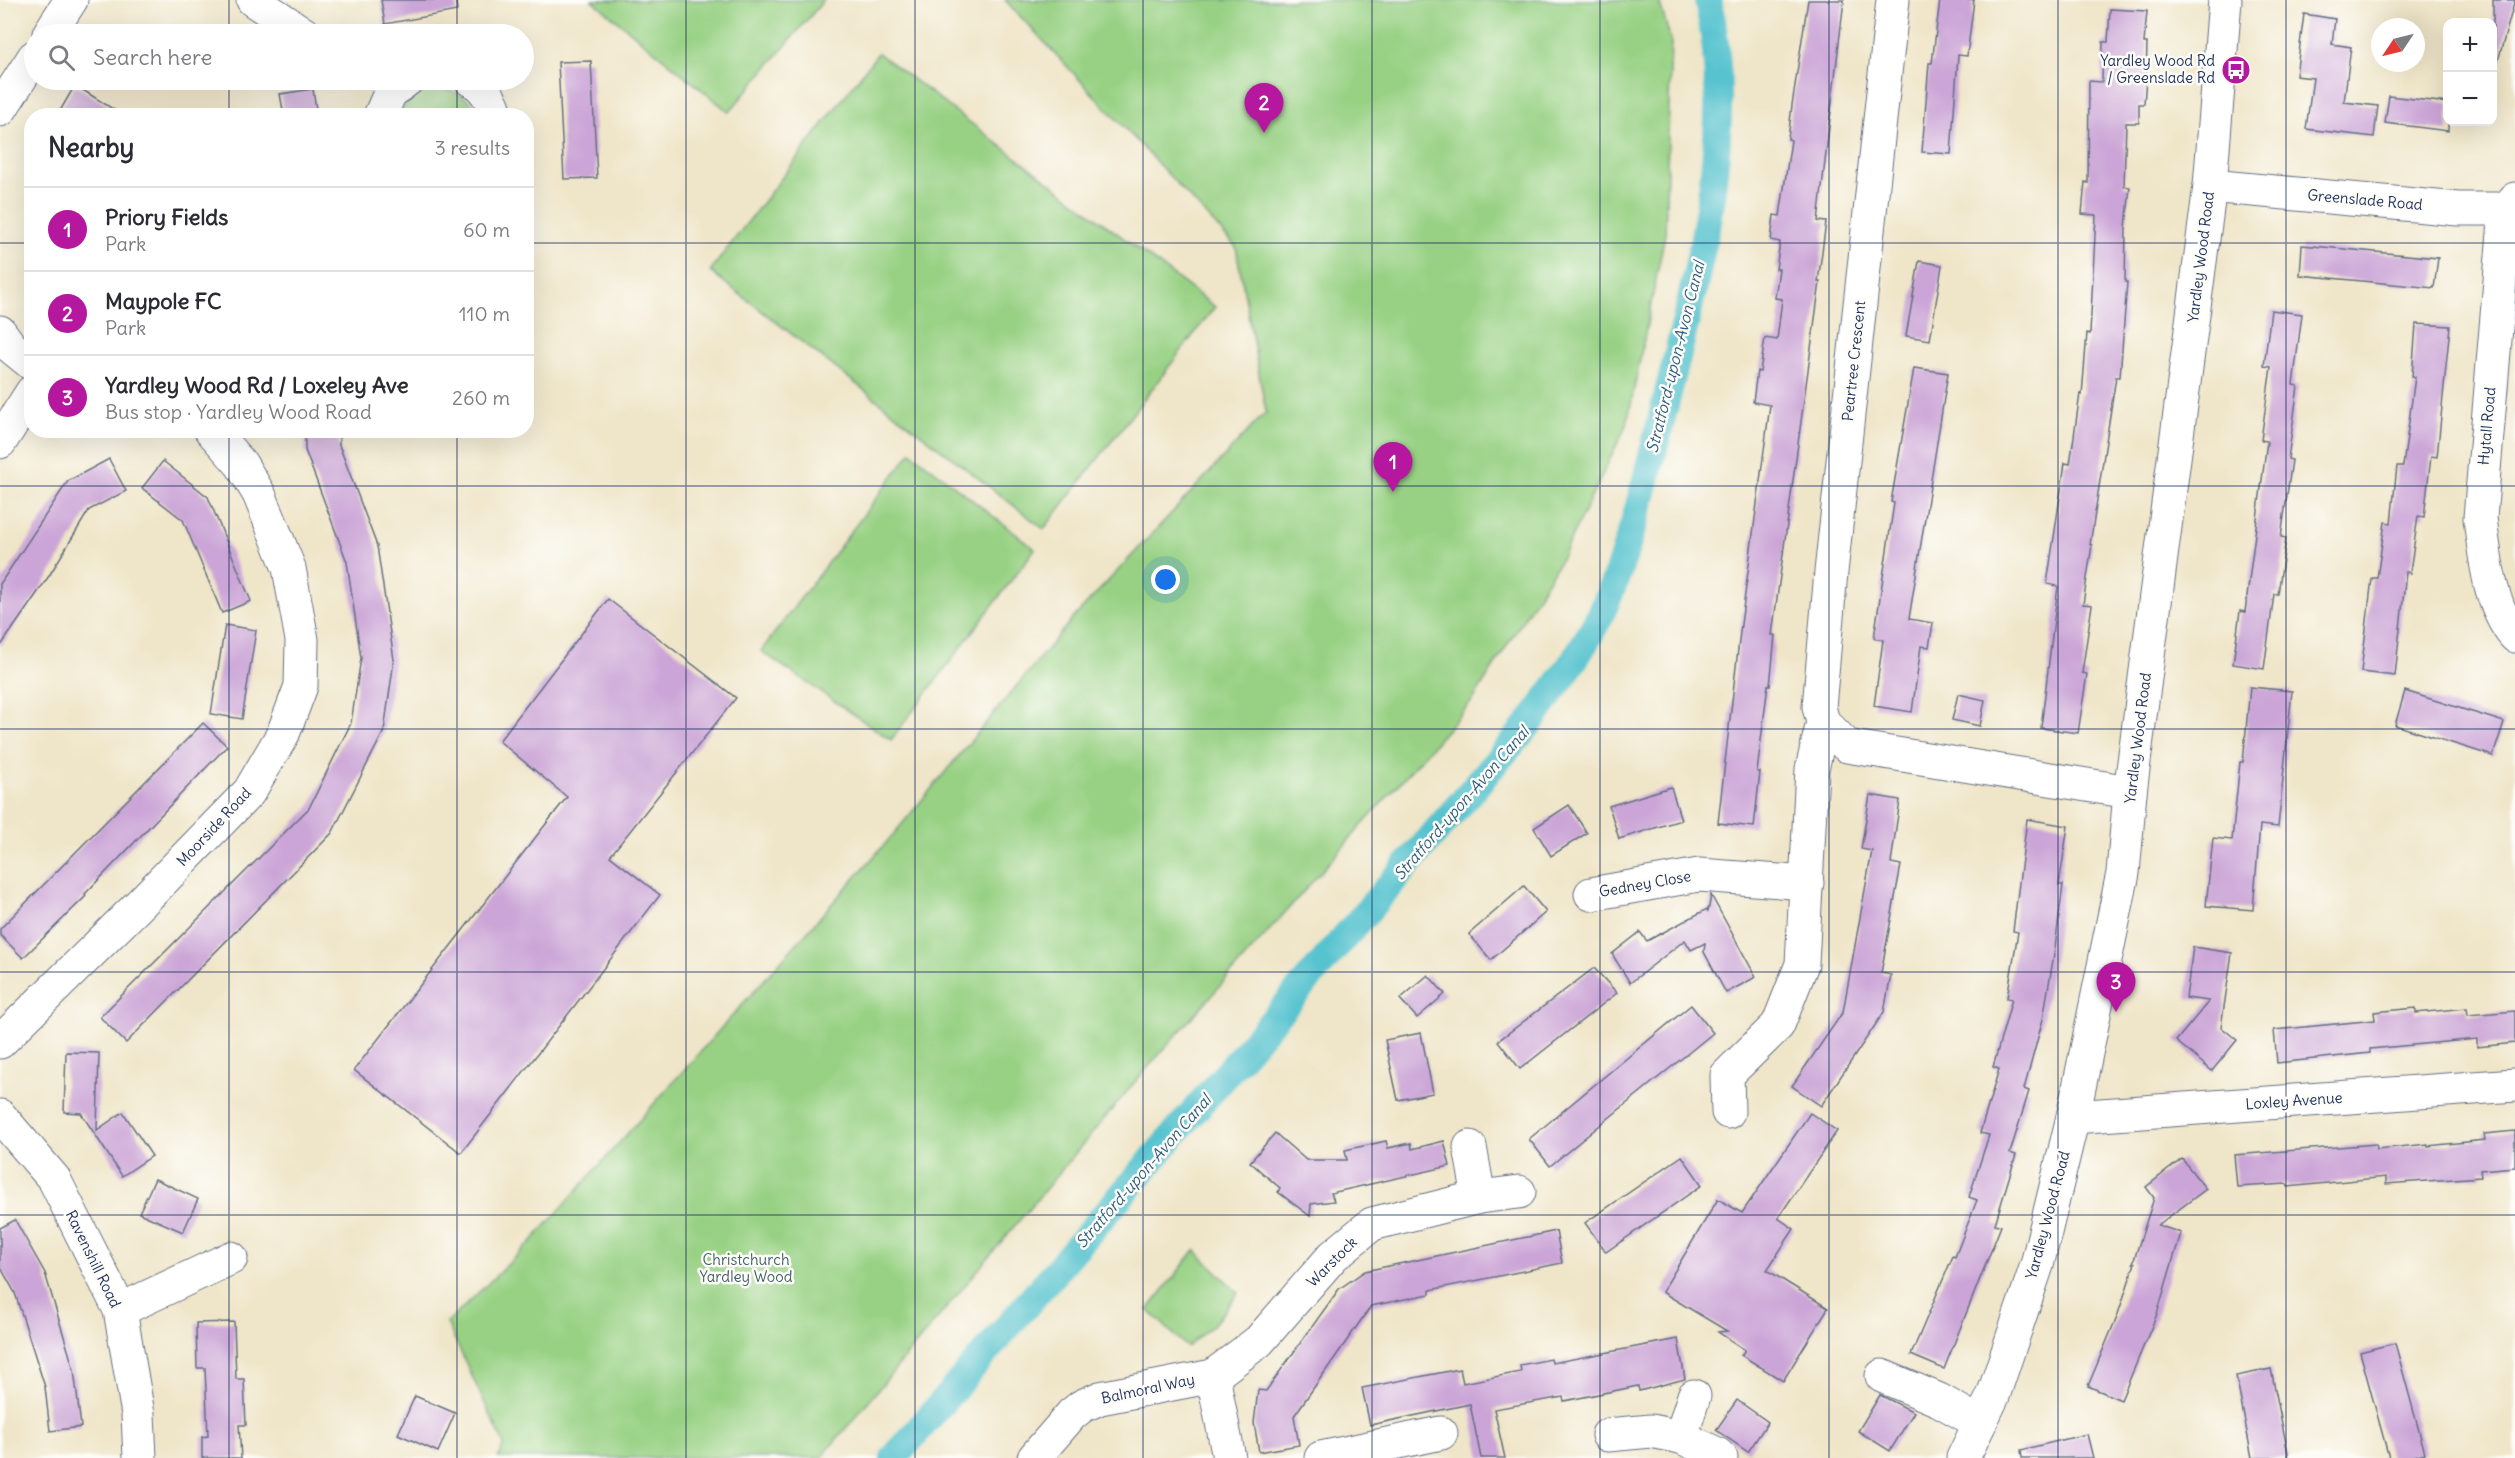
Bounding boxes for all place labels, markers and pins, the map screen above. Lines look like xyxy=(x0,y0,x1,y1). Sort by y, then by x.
place label: Yardley Wood Rd / Greenslade Rd xyxy=(2100,51,2215,87)
bus stop icon: Yardley Wood Rd / Greenslade Rd xyxy=(2220,54,2252,86)
pin: 2 xyxy=(1244,84,1284,133)
pin: 1 xyxy=(1374,442,1412,492)
pin: 3 xyxy=(2096,962,2136,1012)

